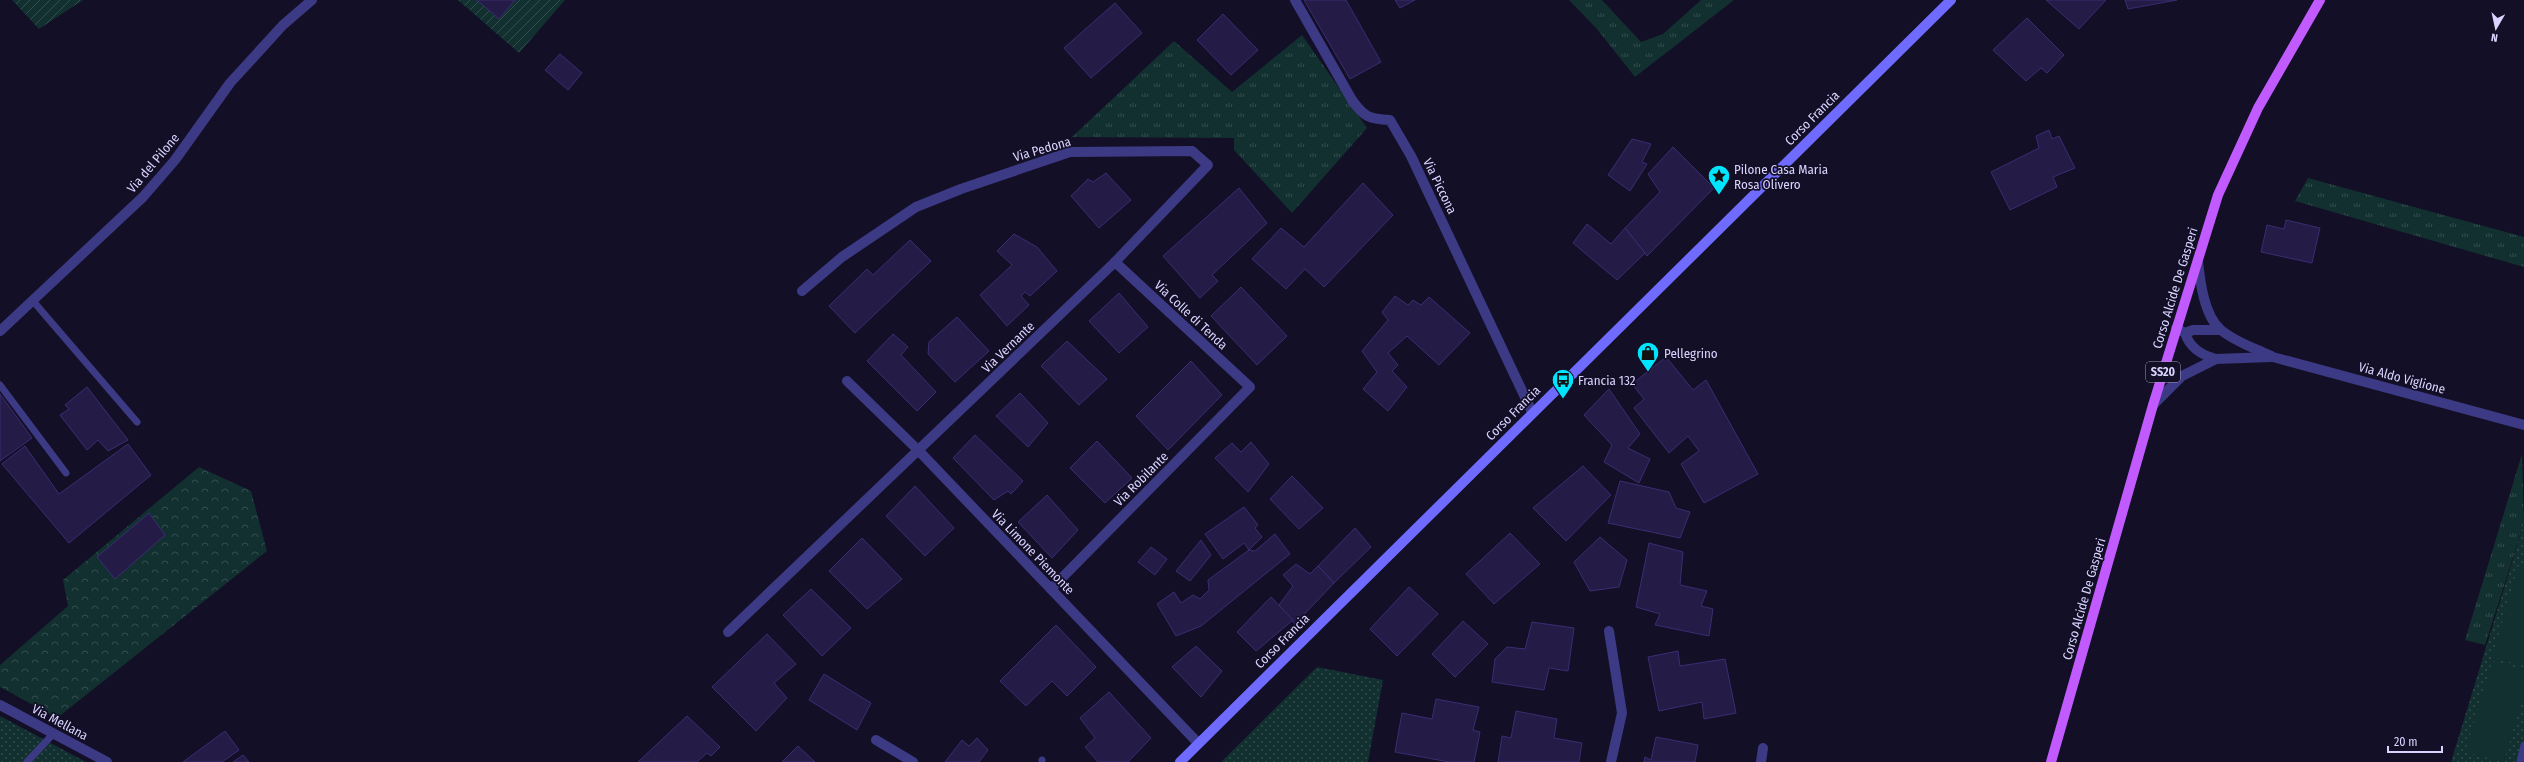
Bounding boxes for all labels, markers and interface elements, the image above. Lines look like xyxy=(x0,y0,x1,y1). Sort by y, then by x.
north arrow xyxy=(2476,8,2516,48)
text: N xyxy=(2490,30,2499,44)
street label: Corso Francia xyxy=(1782,88,1842,148)
street label: Via del Pilone xyxy=(124,130,182,196)
street label: Via Pedona xyxy=(1011,134,1073,164)
street label: Via Piccona xyxy=(1420,156,1460,216)
place label: Pilone Casa Maria Rosa Olivero xyxy=(1734,162,1828,192)
place icon: Pilone Casa Maria Rosa Olivero xyxy=(1706,163,1732,196)
street label: Corso Alcide De Gasperi xyxy=(2149,226,2201,350)
street label: Via Colle di Tenda xyxy=(1152,277,1230,353)
street label: Via Vernante xyxy=(979,318,1037,376)
shop icon: Pellegrino xyxy=(1635,340,1661,373)
place label: Pellegrino xyxy=(1664,346,1718,361)
street label: Via Aldo Viglione xyxy=(2357,359,2447,397)
road number: SS20 xyxy=(2146,362,2180,382)
bus stop icon: Francia 132 xyxy=(1550,367,1576,400)
place label: Francia 132 xyxy=(1578,373,1636,388)
street label: Corso Francia xyxy=(1483,383,1543,443)
street label: Via Robilante xyxy=(1111,449,1171,509)
street label: Via Limone Piemonte xyxy=(989,506,1077,598)
street label: Corso Alcide De Gasperi xyxy=(2059,536,2109,662)
street label: Corso Francia xyxy=(1252,611,1312,671)
street label: Via Mellana xyxy=(29,701,91,743)
scale bar xyxy=(2388,728,2442,754)
text: 20 m xyxy=(2394,735,2418,749)

